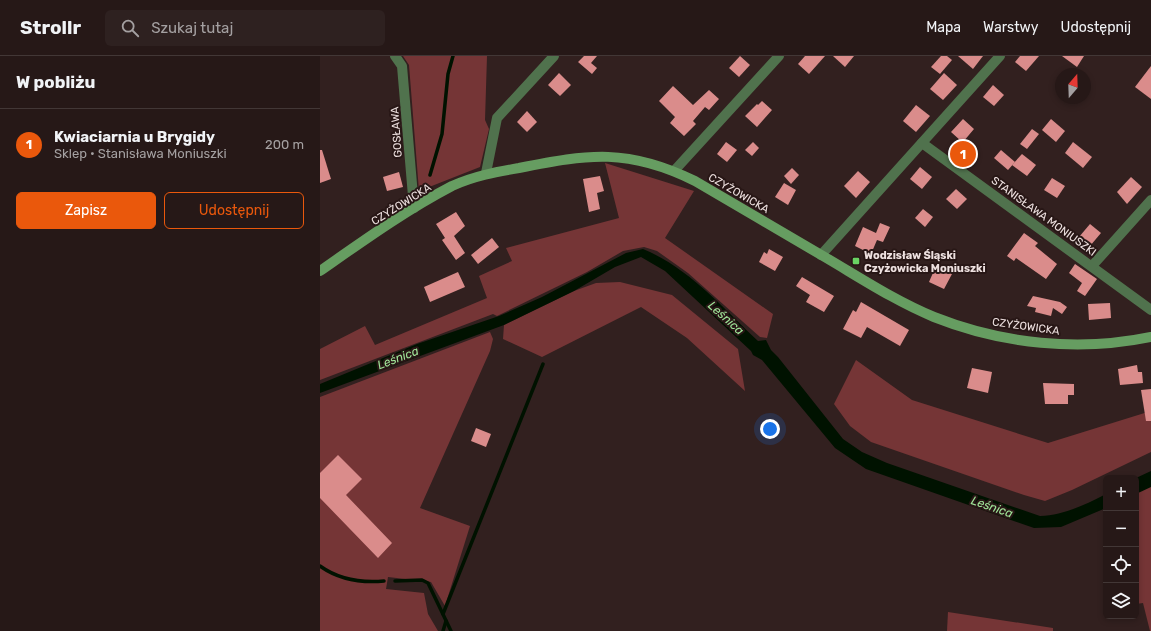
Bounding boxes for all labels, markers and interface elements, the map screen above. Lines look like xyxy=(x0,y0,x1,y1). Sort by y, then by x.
search box xyxy=(105,10,385,46)
text: Strollr xyxy=(20,16,81,39)
icon: search xyxy=(119,17,141,39)
text: Szukaj tutaj xyxy=(151,19,233,37)
text: Mapa xyxy=(926,19,961,36)
text: Warstwy xyxy=(983,19,1039,36)
text: Udostępnij xyxy=(1061,19,1131,36)
north arrow xyxy=(1055,68,1091,104)
text: W pobliżu xyxy=(16,72,95,92)
street label: GOSŁAWA xyxy=(388,105,405,158)
text: Kwiaciarnia u Brygidy xyxy=(54,128,215,146)
text: 1 xyxy=(26,137,32,152)
text: 200 m xyxy=(265,137,304,152)
pin: 1 xyxy=(950,139,976,169)
text: Sklep · Stanisława Moniuszki xyxy=(54,146,227,161)
street label: CZYŻOWICKA xyxy=(706,170,773,216)
street label: STANISŁAWA MONIUSZKI xyxy=(989,174,1099,259)
street label: CZYŻOWICKA xyxy=(368,180,434,228)
button: Zapisz xyxy=(16,192,156,229)
button: Udostępnij xyxy=(164,192,304,229)
place label: Wodzisław Śląski Czyżowicka Moniuszki xyxy=(864,249,986,275)
marker: Wodzisław Śląski Czyżowicka Moniuszki xyxy=(851,256,861,266)
water label: Leśnica xyxy=(705,298,747,338)
street label: CZYŻOWICKA xyxy=(991,314,1061,338)
water label: Leśnica xyxy=(375,344,421,372)
your location xyxy=(760,419,780,439)
map controls xyxy=(1103,475,1139,619)
button: + xyxy=(1103,475,1139,511)
water label: Leśnica xyxy=(969,493,1015,521)
button: − xyxy=(1103,511,1139,547)
button: locate xyxy=(1103,547,1139,583)
button: layers xyxy=(1103,583,1139,619)

